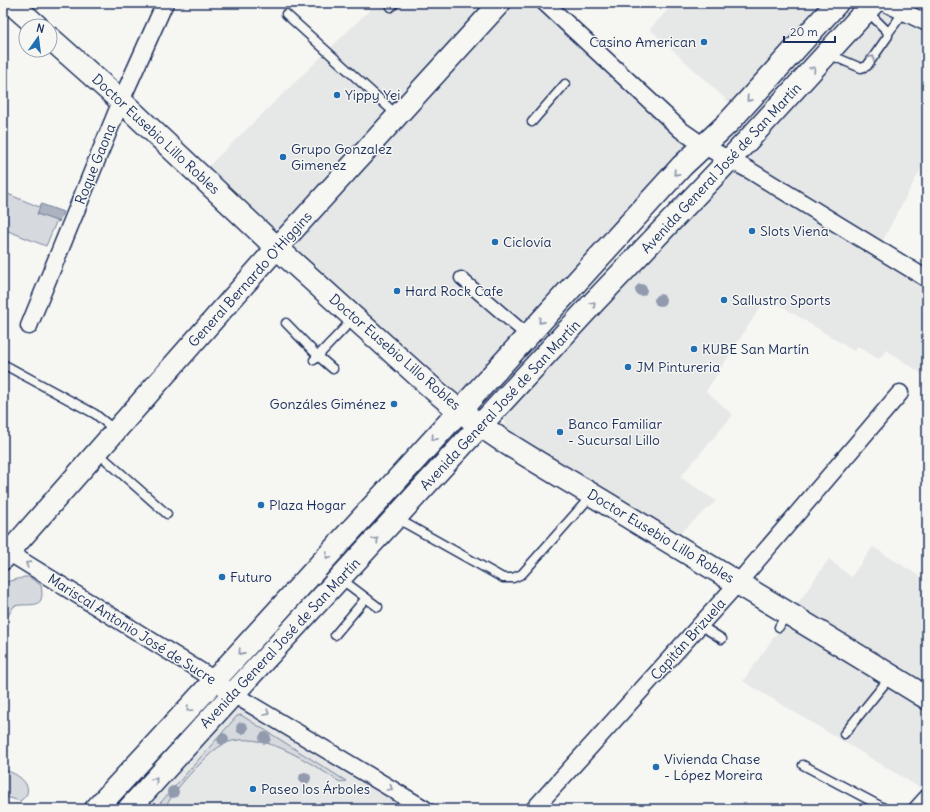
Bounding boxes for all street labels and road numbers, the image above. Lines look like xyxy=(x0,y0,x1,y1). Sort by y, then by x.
street label: Doctor Eusebio Lillo Robles xyxy=(88,70,224,198)
street label: Avenida General José de San Martín xyxy=(637,79,805,257)
street label: Roque Gaona xyxy=(71,121,119,207)
street label: General Bernardo O'Higgins xyxy=(184,207,316,351)
street label: Doctor Eusebio Lillo Robles xyxy=(326,290,464,414)
street label: Avenida General José de San Martín xyxy=(416,316,584,494)
street label: Doctor Eusebio Lillo Robles xyxy=(584,485,738,587)
street label: Avenida General José de San Martín xyxy=(196,554,364,732)
street label: Mariscal Antonio José de Sucre xyxy=(45,570,219,688)
street label: Capitán Brizuela xyxy=(647,594,729,684)

